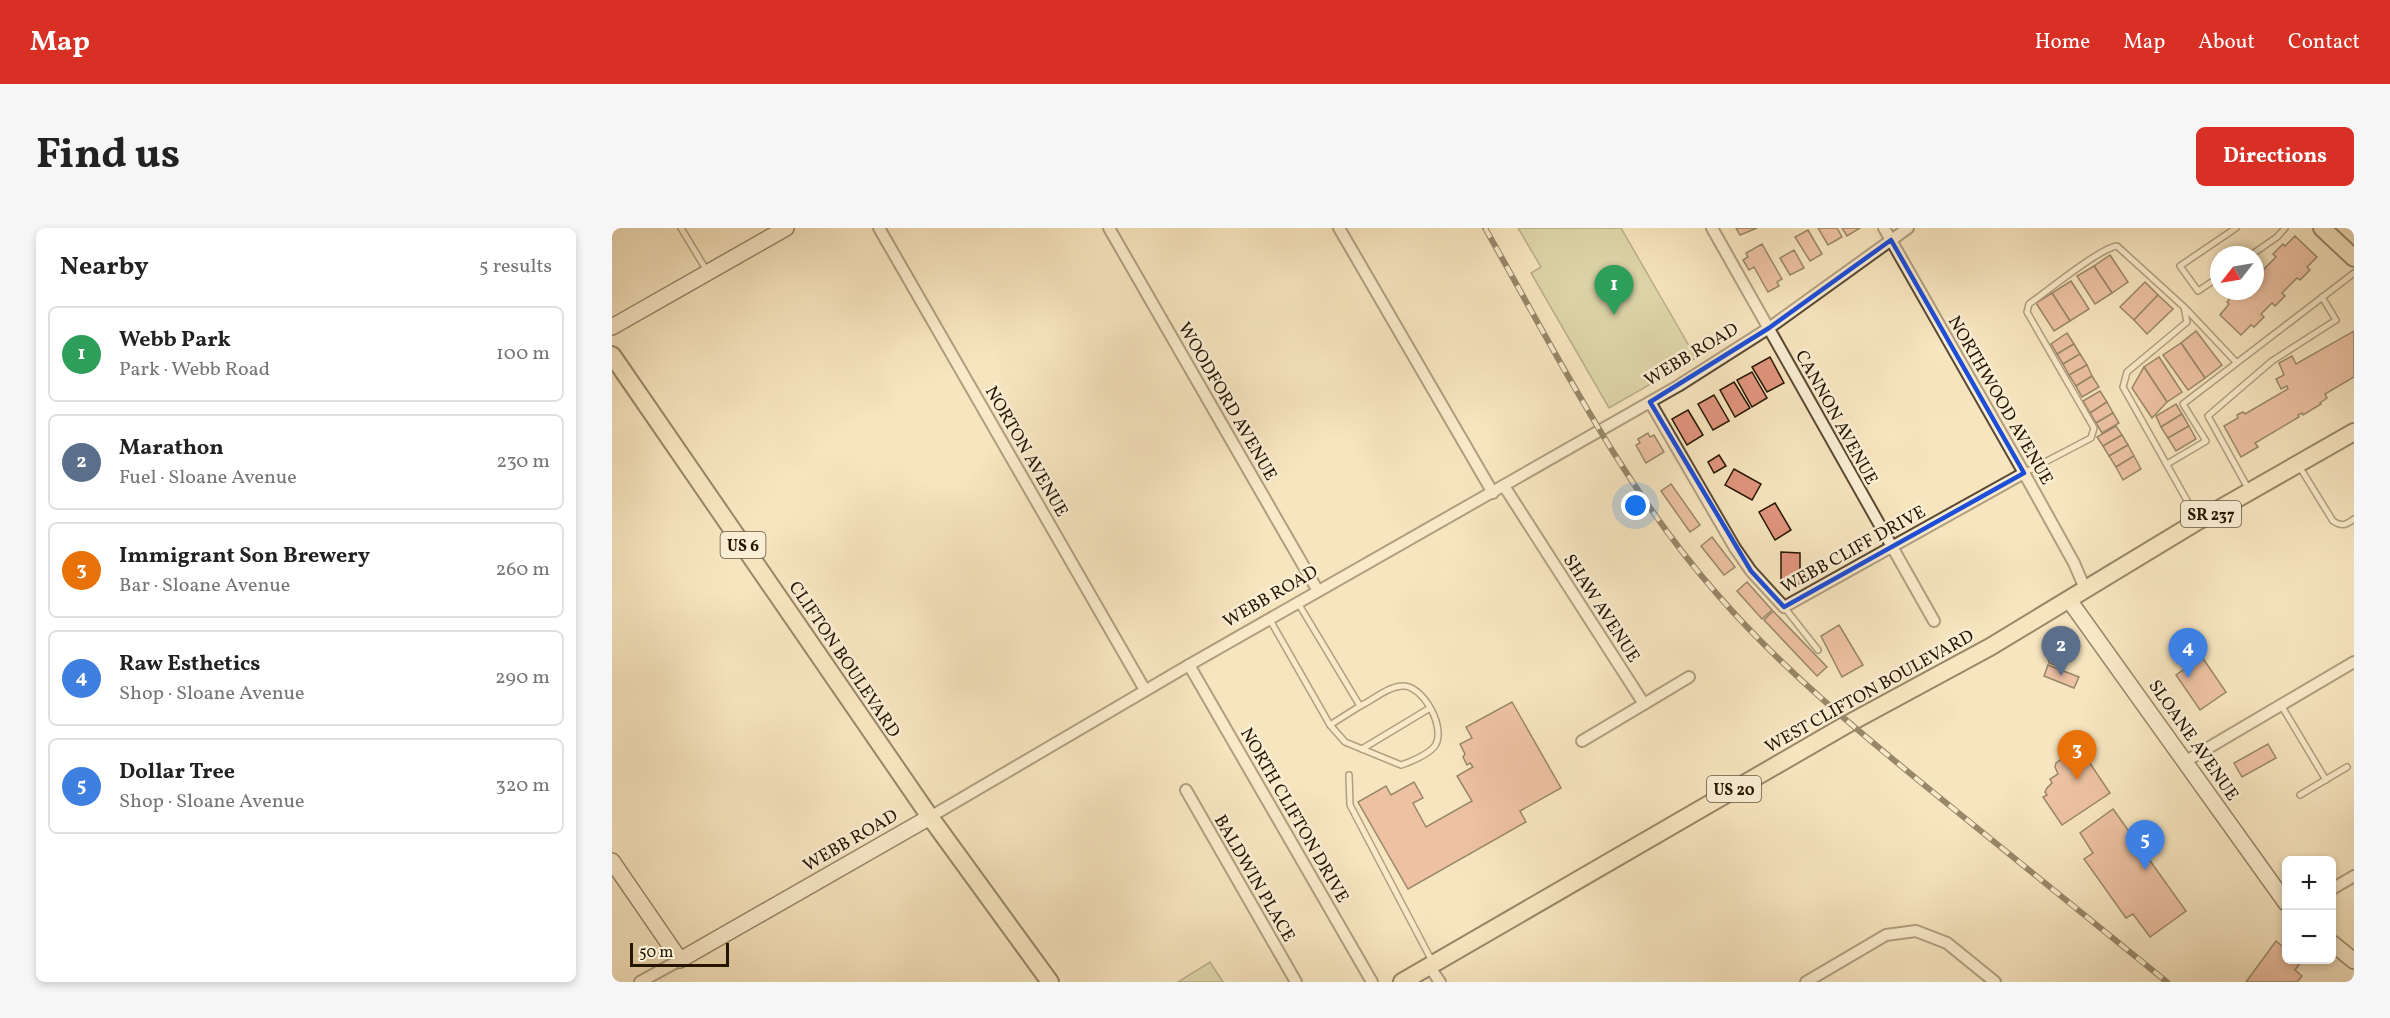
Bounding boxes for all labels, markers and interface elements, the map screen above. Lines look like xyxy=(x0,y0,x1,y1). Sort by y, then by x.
text: Map xyxy=(30,23,90,62)
text: Home xyxy=(2035,28,2090,57)
text: Map xyxy=(2123,28,2165,57)
text: About xyxy=(2198,28,2255,57)
text: Contact xyxy=(2288,28,2360,57)
text: Find us xyxy=(36,127,180,186)
button: Directions xyxy=(2196,127,2354,186)
north arrow xyxy=(2210,246,2264,300)
text: Nearby xyxy=(60,249,149,285)
text: 5 results xyxy=(479,253,552,281)
pin: 1 xyxy=(1594,266,1634,315)
street label: NORTHWOOD AVENUE xyxy=(1941,312,2058,490)
street label: WEBB ROAD xyxy=(1640,317,1744,393)
street label: WOODFORD AVENUE xyxy=(1171,318,1282,486)
text: Webb Park xyxy=(119,325,231,356)
text: 1 xyxy=(77,340,86,368)
text: 100 m xyxy=(496,340,550,368)
street label: CANNON AVENUE xyxy=(1788,346,1883,490)
text: Park · Webb Road xyxy=(119,356,270,384)
street label: NORTON AVENUE xyxy=(978,382,1073,522)
text: Marathon xyxy=(119,433,224,464)
text: 2 xyxy=(76,448,87,476)
text: 230 m xyxy=(496,448,550,476)
text: Fuel · Sloane Avenue xyxy=(119,464,297,492)
your location xyxy=(1621,491,1650,520)
street label: WEBB CLIFF DRIVE xyxy=(1777,500,1931,600)
road number: SR 237 xyxy=(2181,501,2241,527)
road number: US 6 xyxy=(720,532,766,558)
text: Immigrant Son Brewery xyxy=(119,541,370,572)
street label: SHAW AVENUE xyxy=(1556,550,1645,668)
text: 3 xyxy=(76,556,87,584)
text: 260 m xyxy=(495,556,550,584)
street label: WEBB ROAD xyxy=(1219,560,1323,635)
text: Bar · Sloane Avenue xyxy=(119,572,290,600)
street label: CLIFTON BOULEVARD xyxy=(782,577,906,743)
street label: WEST CLIFTON BOULEVARD xyxy=(1761,624,1979,760)
pin: 2 xyxy=(2042,626,2080,676)
pin: 4 xyxy=(2168,628,2208,678)
text: Raw Esthetics xyxy=(119,649,260,680)
text: 4 xyxy=(75,664,88,692)
text: 290 m xyxy=(495,664,550,692)
street label: SLOANE AVENUE xyxy=(2142,675,2244,807)
text: Shop · Sloane Avenue xyxy=(119,680,304,708)
street label: NORTH CLIFTON DRIVE xyxy=(1233,724,1354,908)
pin: 3 xyxy=(2058,730,2096,780)
text: Dollar Tree xyxy=(119,757,235,788)
text: 5 xyxy=(77,772,86,800)
text: 320 m xyxy=(495,772,550,800)
road number: US 20 xyxy=(1707,776,1761,802)
text: Shop · Sloane Avenue xyxy=(119,788,304,816)
street label: WEBB ROAD xyxy=(799,804,903,879)
street label: BALDWIN PLACE xyxy=(1207,811,1300,947)
pin: 5 xyxy=(2126,820,2164,870)
map controls xyxy=(2282,856,2336,964)
button: + xyxy=(2282,856,2336,910)
button: − xyxy=(2282,910,2336,964)
scale bar xyxy=(630,940,729,968)
text: 50 m xyxy=(639,942,673,964)

